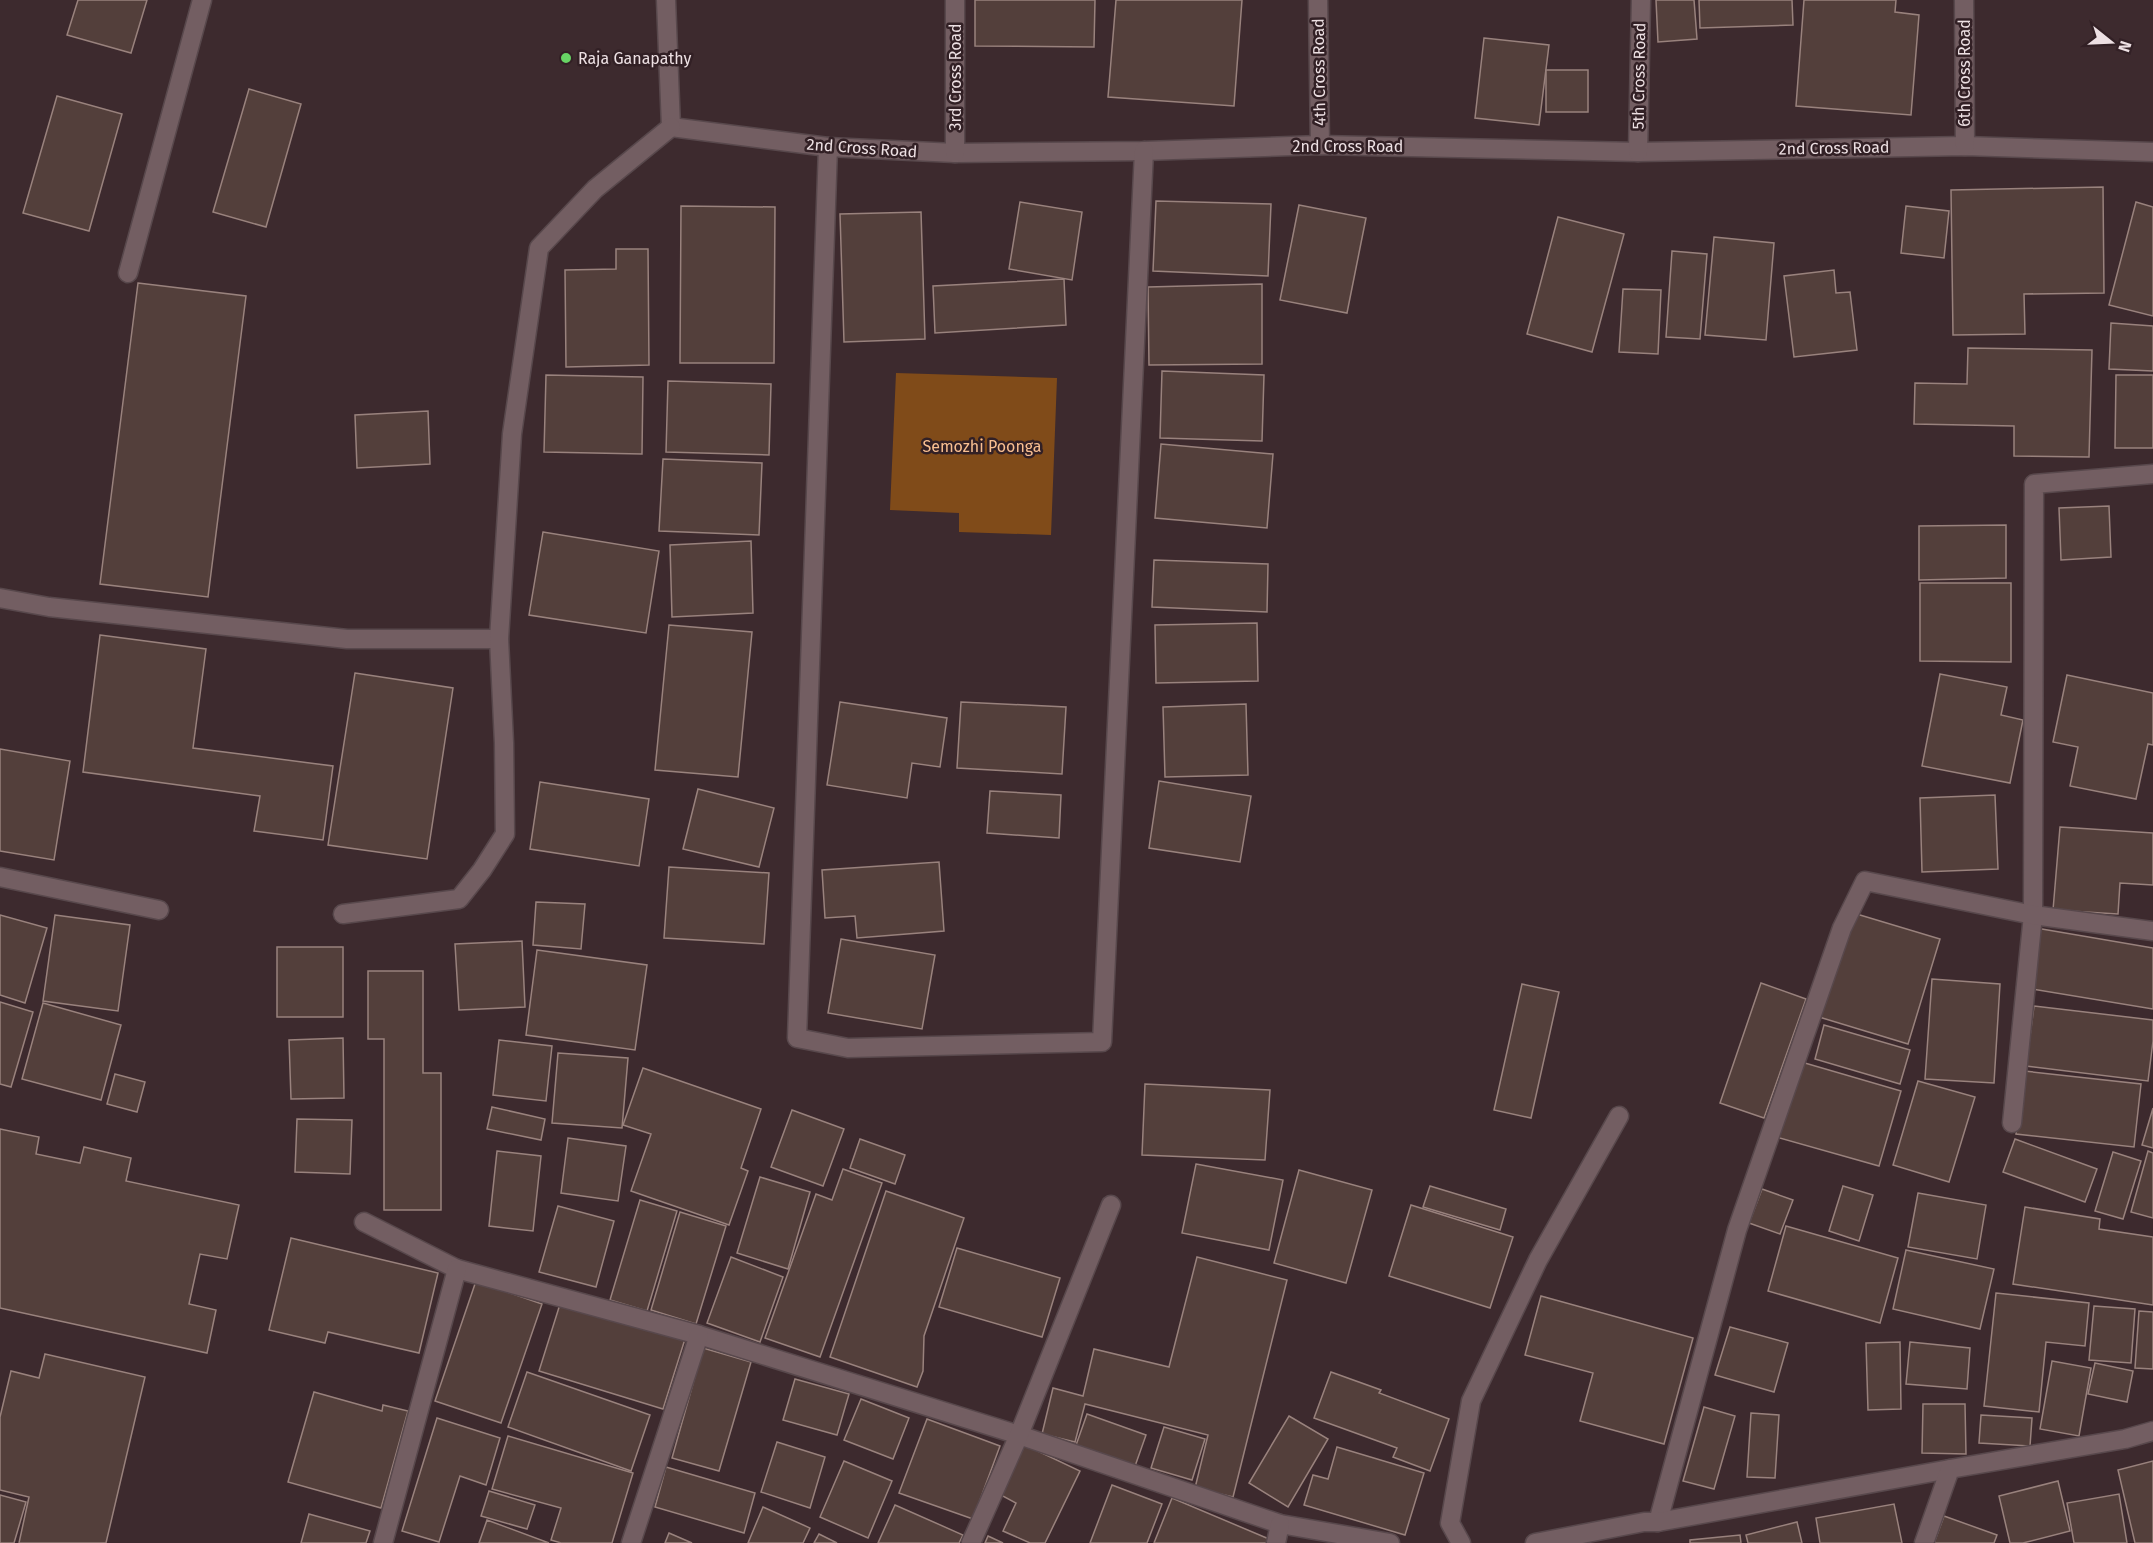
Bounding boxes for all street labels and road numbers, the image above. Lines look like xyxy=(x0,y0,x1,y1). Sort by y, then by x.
street label: 4th Cross Road xyxy=(1309,18,1329,126)
street label: 6th Cross Road xyxy=(1955,19,1974,127)
street label: 5th Cross Road xyxy=(1629,22,1649,130)
street label: 3rd Cross Road xyxy=(946,23,965,131)
street label: 2nd Cross Road xyxy=(806,135,918,161)
street label: 2nd Cross Road xyxy=(1293,137,1403,156)
street label: 2nd Cross Road xyxy=(1778,138,1890,158)

